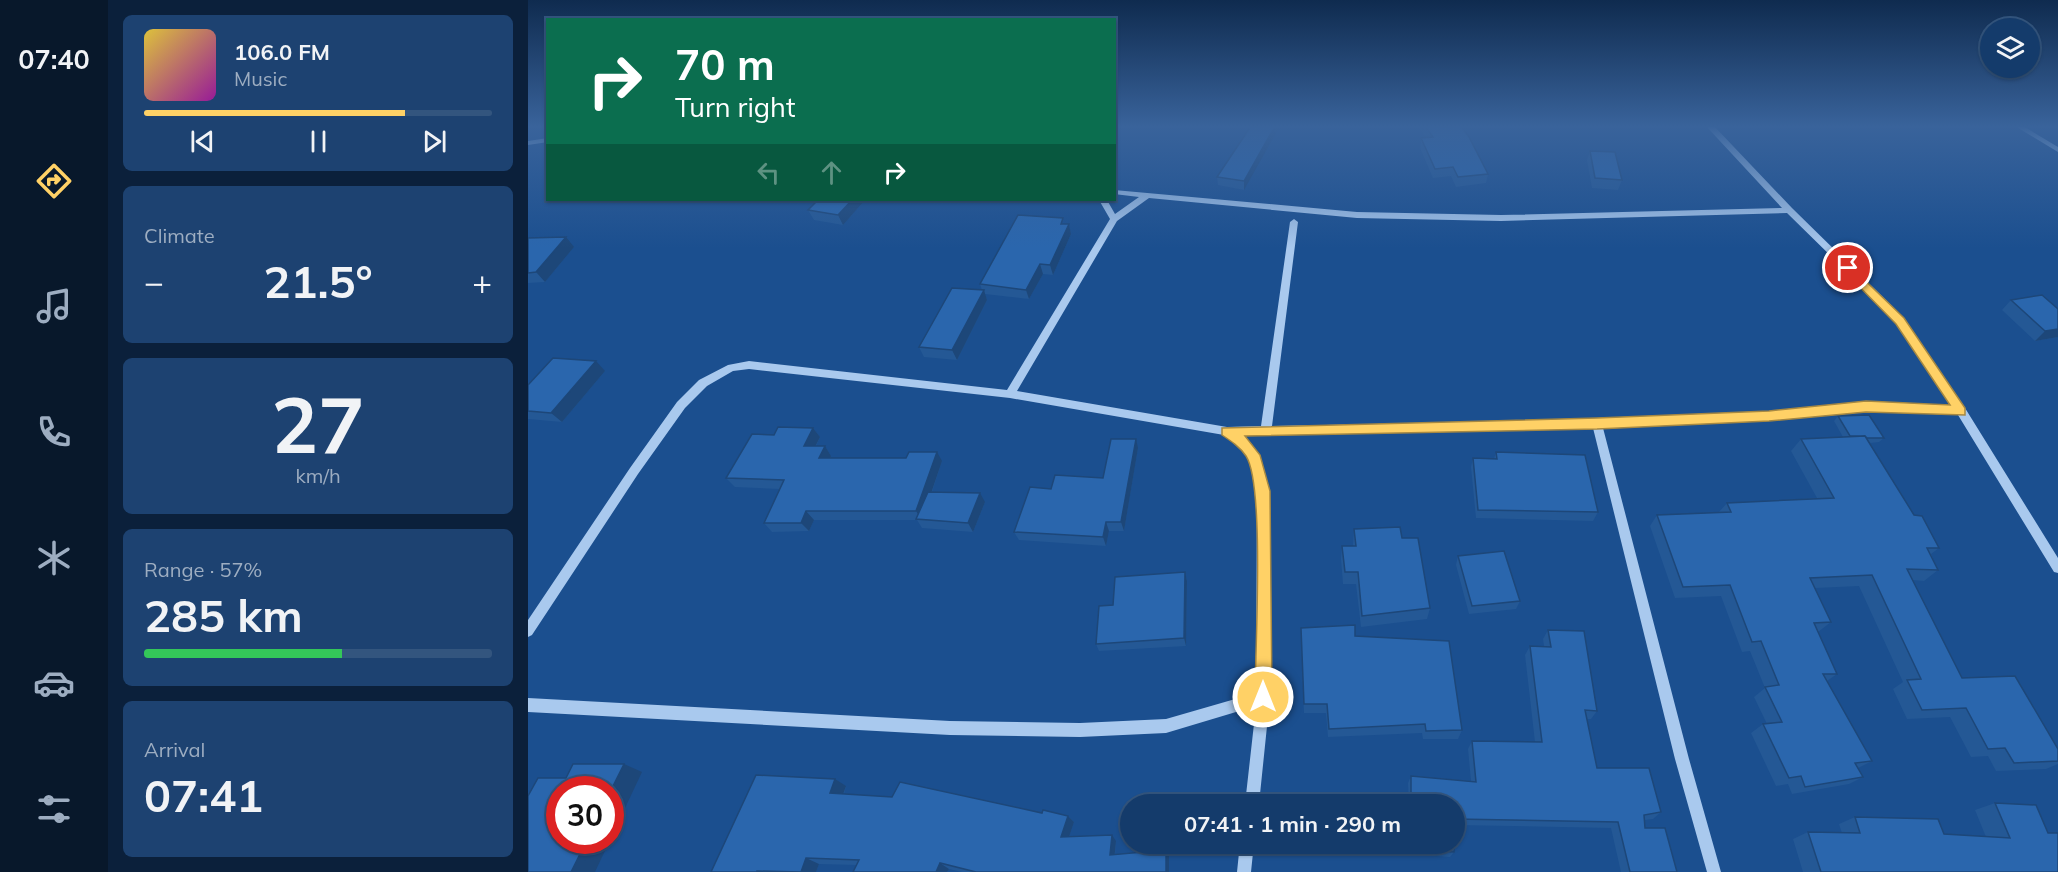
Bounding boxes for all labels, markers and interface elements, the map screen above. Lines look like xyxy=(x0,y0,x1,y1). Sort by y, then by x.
map controls xyxy=(1980,18,2040,78)
button: layers xyxy=(1980,18,2040,78)
text: 106.0 FM xyxy=(234,38,330,66)
text: 70 m xyxy=(675,38,775,91)
text: 07:40 xyxy=(18,42,90,76)
icon: right xyxy=(576,42,654,120)
text: Music xyxy=(234,66,287,91)
text: Turn right xyxy=(675,90,795,124)
icon: previous xyxy=(186,125,219,158)
icon: pause xyxy=(302,125,335,158)
icon: next xyxy=(418,125,451,158)
icon: left xyxy=(752,156,785,189)
icon: ahead xyxy=(815,156,848,189)
icon: right xyxy=(878,156,911,189)
icon: directions xyxy=(33,160,75,202)
text: Climate xyxy=(144,223,215,248)
pin xyxy=(1822,242,1873,293)
icon: arrive xyxy=(1831,251,1864,284)
text: 21.5° xyxy=(263,253,373,309)
text: − xyxy=(144,261,164,302)
text: + xyxy=(472,261,492,302)
icon: music xyxy=(33,285,75,327)
text: 27 xyxy=(271,375,365,473)
icon: phone xyxy=(33,411,75,453)
text: km/h xyxy=(295,463,341,488)
icon: climate xyxy=(33,537,75,579)
text: Range · 57% xyxy=(144,557,262,582)
text: 285 km xyxy=(144,587,303,643)
icon: car xyxy=(33,662,75,704)
position arrow xyxy=(1231,665,1295,729)
text: Arrival xyxy=(144,737,205,762)
text: 07:41 xyxy=(144,767,263,823)
speed limit sign: 30 xyxy=(546,776,624,854)
icon: filters xyxy=(33,788,75,830)
text: 07:41 · 1 min · 290 m xyxy=(1184,810,1401,838)

